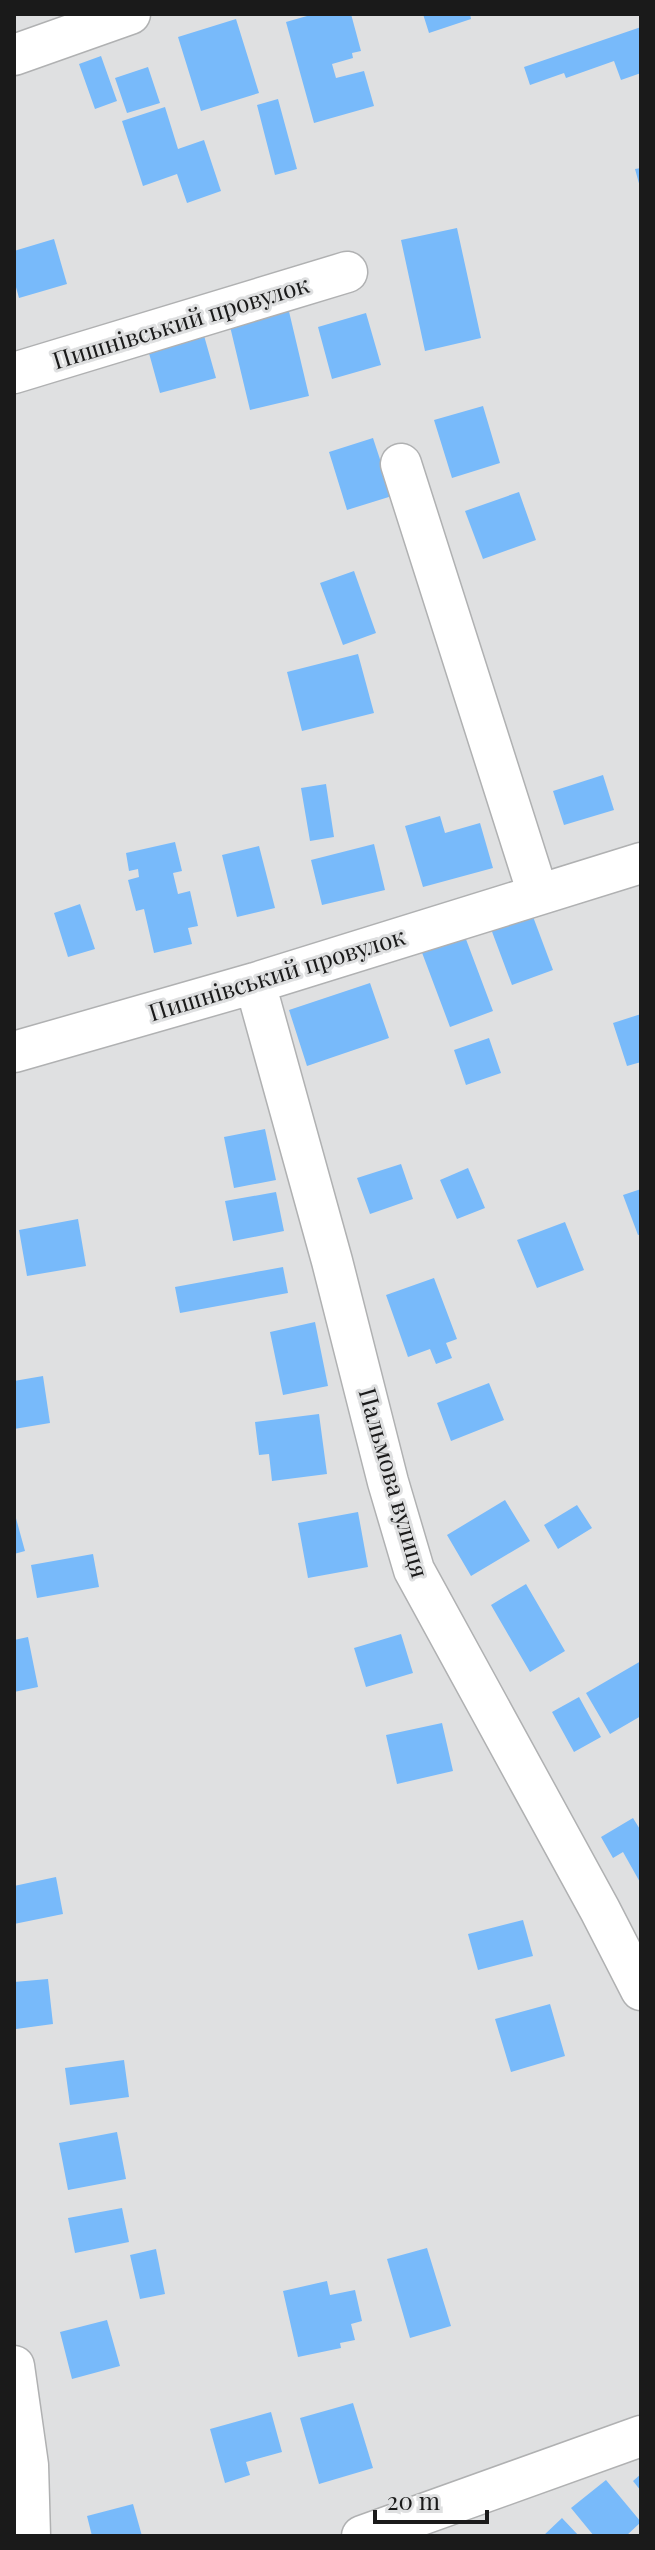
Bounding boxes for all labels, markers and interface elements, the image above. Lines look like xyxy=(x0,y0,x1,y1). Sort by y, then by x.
street label: Пишнівський провулок xyxy=(48,267,313,375)
street label: Пишнівський провулок xyxy=(144,919,409,1027)
street label: Пальмова вулиця xyxy=(353,1384,437,1581)
scale bar xyxy=(375,2474,487,2524)
text: 20 m xyxy=(387,2484,440,2516)

